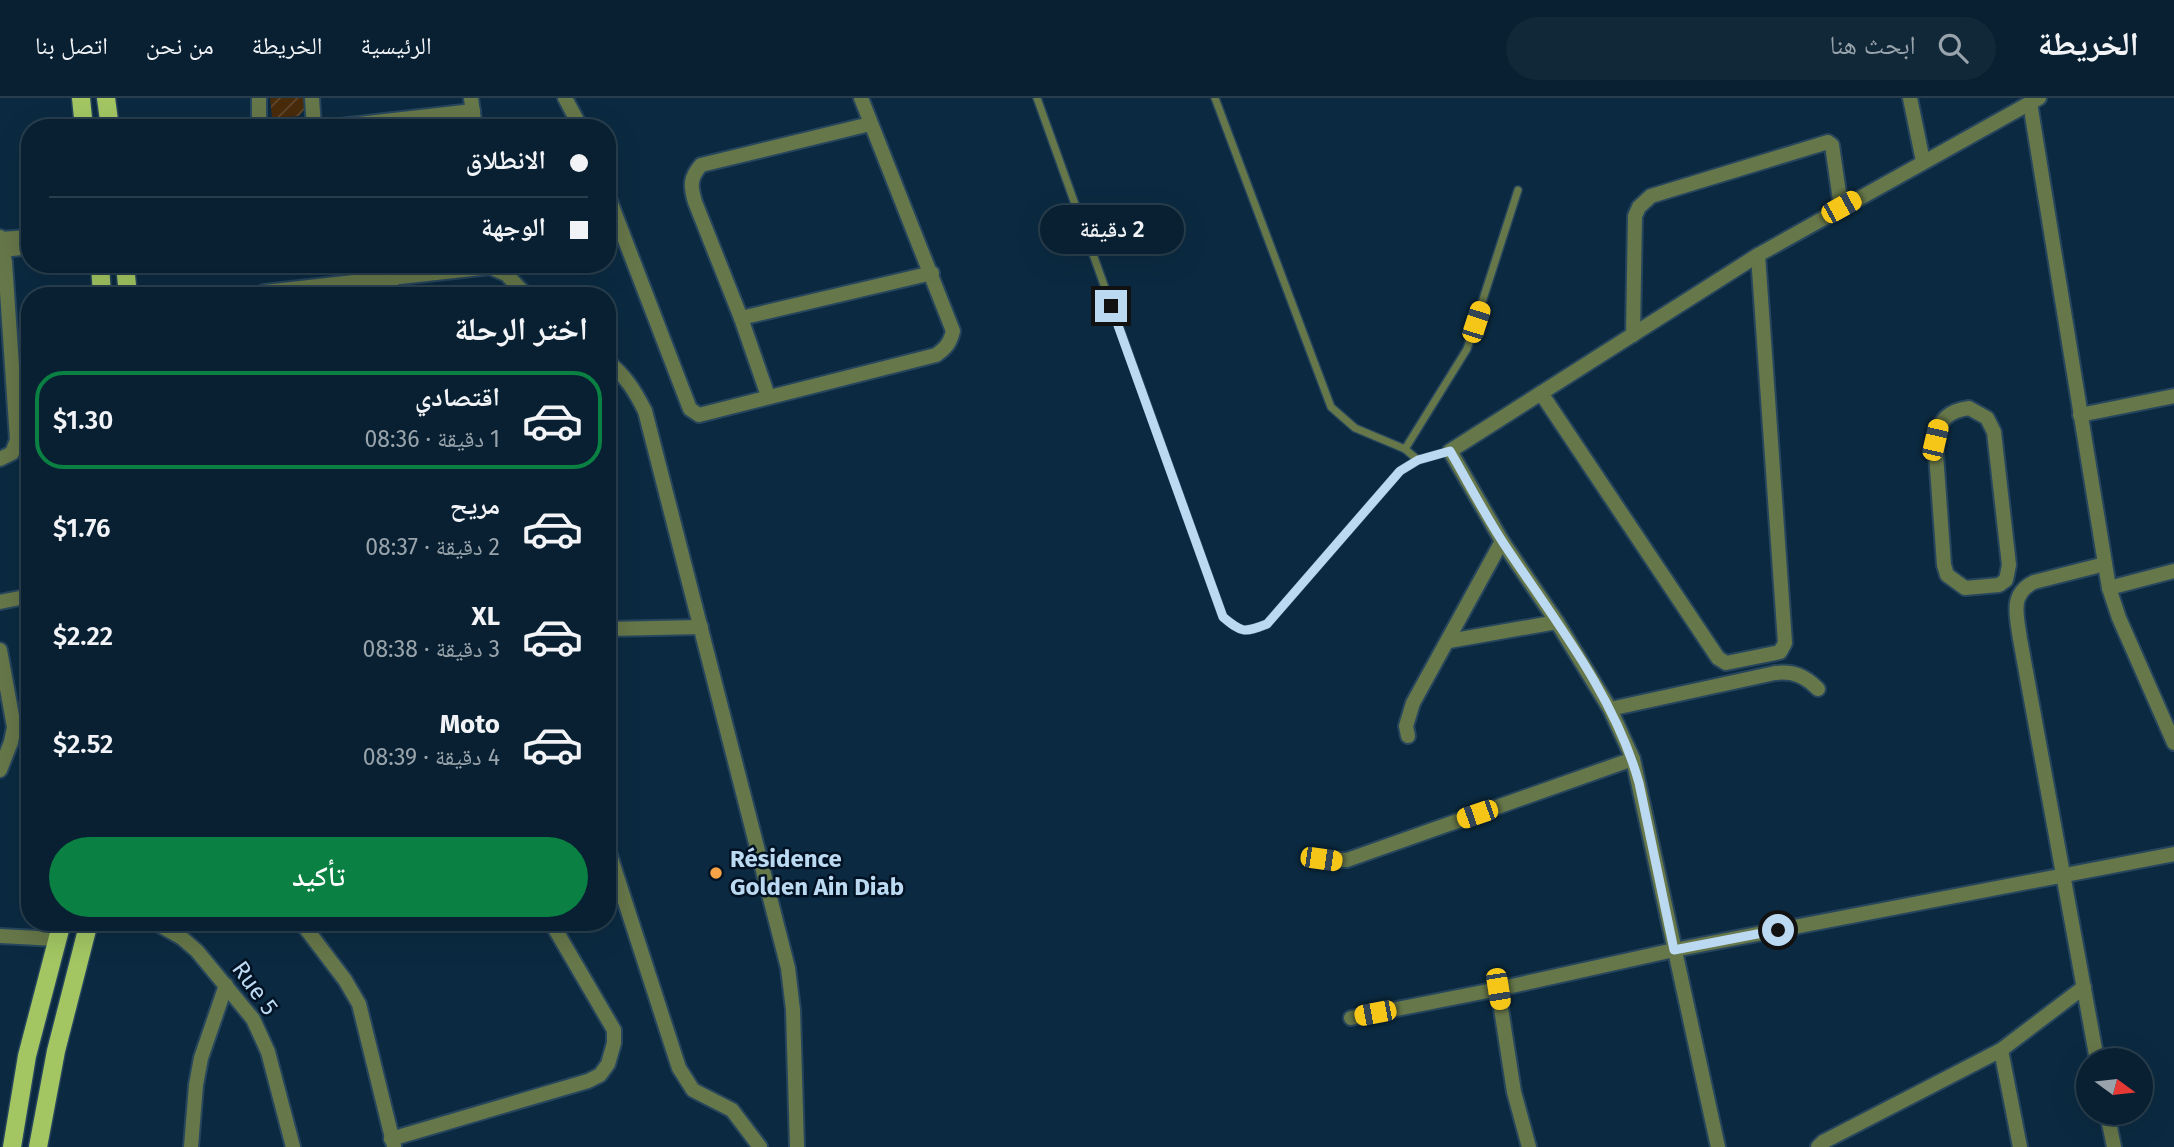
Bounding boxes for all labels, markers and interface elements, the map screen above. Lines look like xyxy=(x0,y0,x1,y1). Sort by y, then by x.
search box xyxy=(1506,17,1996,80)
text: الخريطة xyxy=(2038,24,2139,64)
icon: search xyxy=(1934,29,1972,67)
text: ابحث هنا xyxy=(1830,30,1916,61)
text: اتصل بنا xyxy=(35,32,108,60)
text: من نحن xyxy=(146,32,214,60)
text: الخريطة xyxy=(252,32,322,60)
text: الرئيسية xyxy=(360,32,432,60)
text: الانطلاق xyxy=(466,145,546,176)
car xyxy=(1818,188,1865,226)
callout: 2 دقيقة xyxy=(1039,204,1183,254)
text: الوجهة xyxy=(481,212,546,243)
text: 2 دقيقة xyxy=(1079,215,1145,243)
route end xyxy=(1095,290,1127,322)
car xyxy=(1460,299,1493,345)
text: اختر الرحلة xyxy=(454,310,588,348)
text: اقتصادي xyxy=(415,382,500,413)
icon: car xyxy=(521,389,584,452)
text: $1.30 xyxy=(53,405,113,436)
car xyxy=(1921,417,1950,463)
text: 1 دقيقة · 08:36 xyxy=(364,425,500,453)
text: مريح xyxy=(450,490,500,521)
icon: car xyxy=(521,497,584,560)
text: $1.76 xyxy=(53,513,110,544)
text: 2 دقيقة · 08:37 xyxy=(365,533,500,561)
text: XL xyxy=(472,601,500,632)
icon: car xyxy=(521,605,584,668)
text: $2.22 xyxy=(53,621,113,652)
text: 3 دقيقة · 08:38 xyxy=(363,635,500,663)
text: Moto xyxy=(440,709,500,740)
icon: car xyxy=(521,713,584,776)
text: $2.52 xyxy=(53,729,113,760)
text: 4 دقيقة · 08:39 xyxy=(363,743,500,771)
car xyxy=(1454,797,1501,831)
button: تأكيد xyxy=(49,837,588,917)
place label: Résidence Golden Ain Diab xyxy=(730,845,904,901)
car xyxy=(1299,846,1344,872)
marker: Résidence Golden Ain Diab xyxy=(708,865,724,881)
route start xyxy=(1762,914,1794,946)
street label: Rue 5 xyxy=(226,956,284,1020)
car xyxy=(1485,967,1512,1011)
car xyxy=(1353,999,1398,1027)
north arrow xyxy=(2076,1048,2152,1125)
map controls xyxy=(2076,1048,2153,1125)

